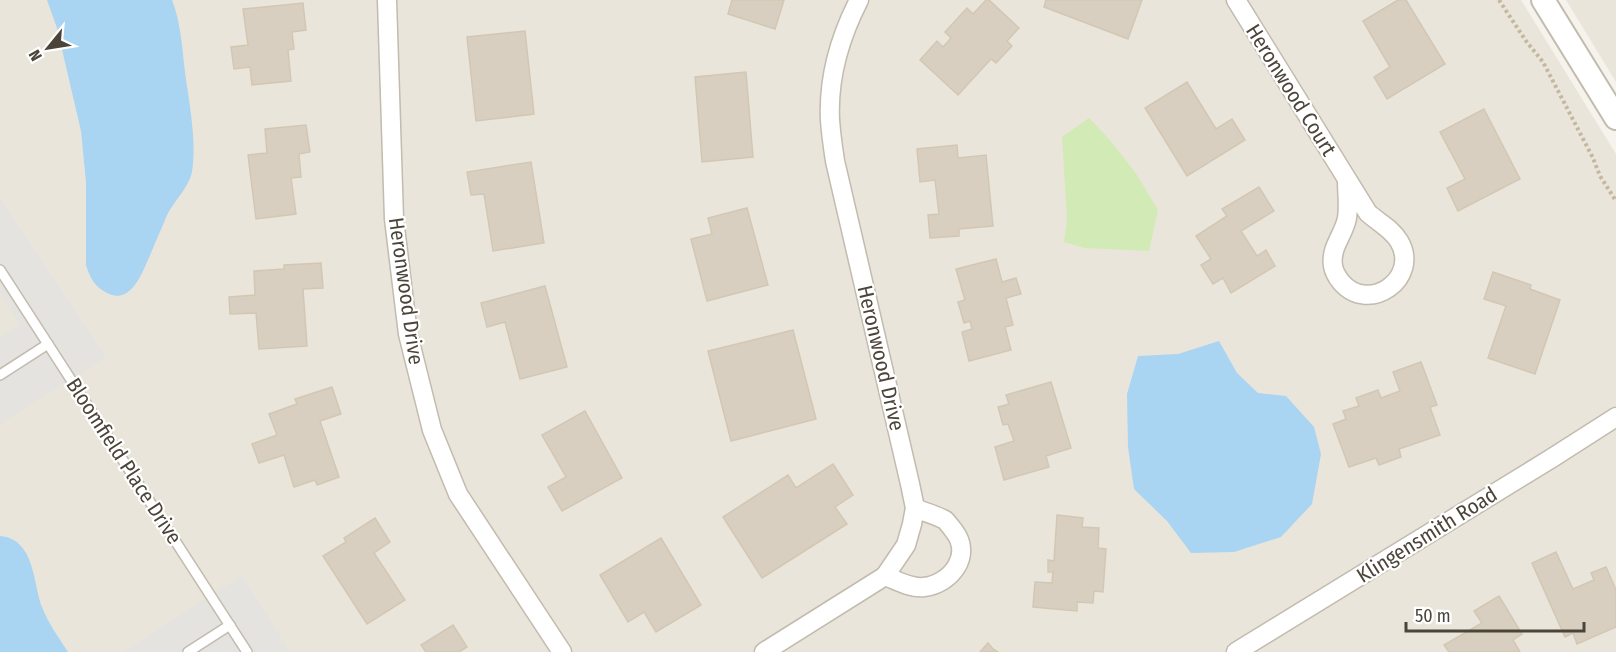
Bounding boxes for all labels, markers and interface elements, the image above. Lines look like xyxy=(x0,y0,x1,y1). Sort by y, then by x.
north arrow xyxy=(18,18,78,78)
street label: Heronwood Court xyxy=(1240,19,1342,161)
text: N xyxy=(25,46,46,64)
street label: Heronwood Drive xyxy=(383,216,429,366)
street label: Heronwood Drive xyxy=(852,283,910,433)
street label: Bloomfield Place Drive xyxy=(61,373,187,549)
street label: Klingensmith Road xyxy=(1352,481,1502,589)
scale bar xyxy=(1406,595,1584,633)
text: 50 m xyxy=(1415,605,1451,627)

